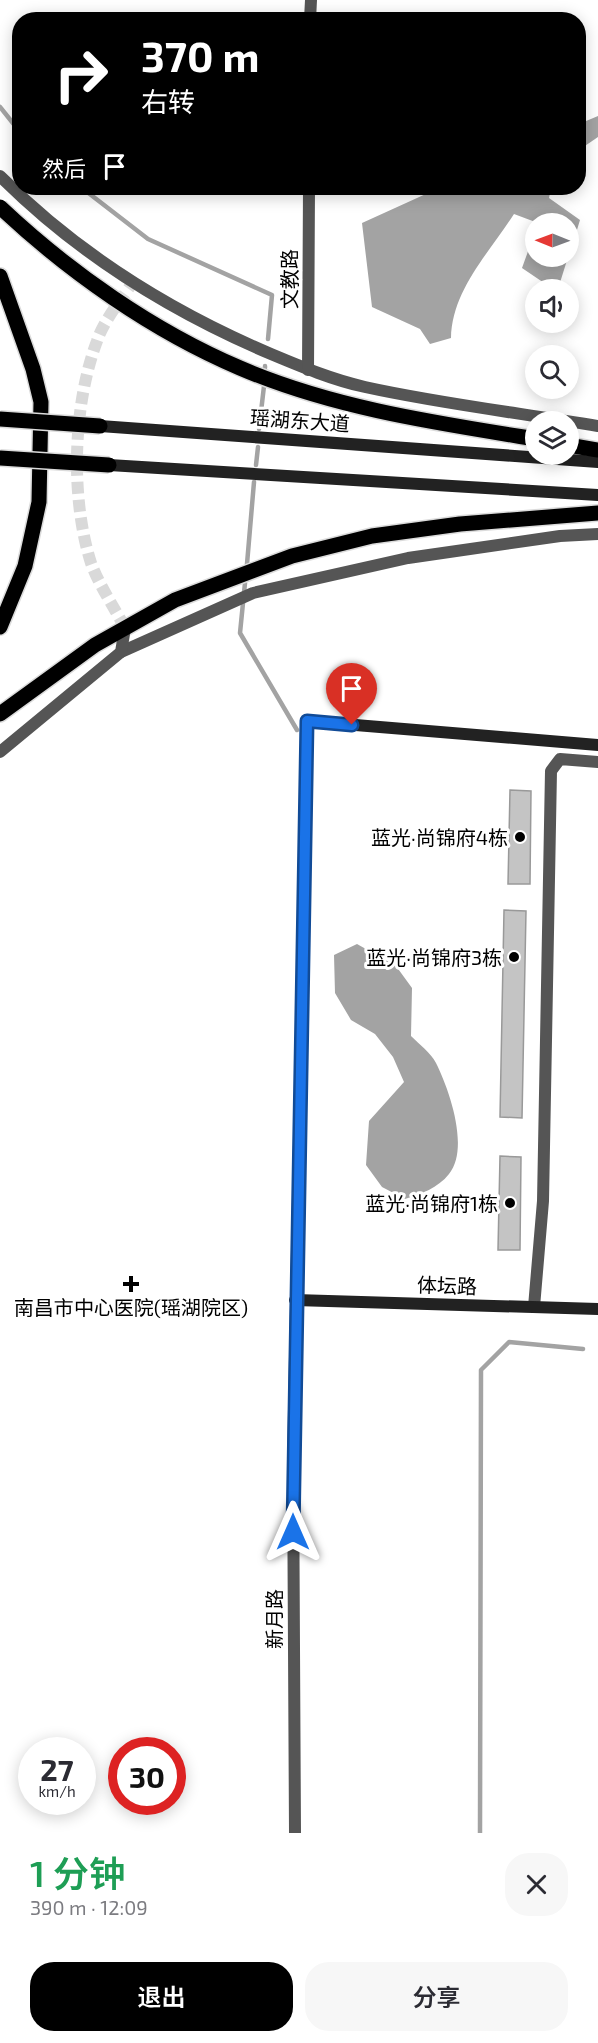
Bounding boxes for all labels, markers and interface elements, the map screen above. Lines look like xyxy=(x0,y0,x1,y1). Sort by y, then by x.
text: 370 m xyxy=(141,30,260,80)
icon: right xyxy=(42,36,120,114)
text: 右转 xyxy=(141,85,195,117)
icon: arrive xyxy=(98,150,131,183)
text: 然后 xyxy=(42,155,86,181)
north arrow xyxy=(525,213,579,267)
map controls xyxy=(525,213,579,465)
street label: 文教路 xyxy=(277,249,301,309)
button: sound xyxy=(525,279,579,333)
button: search xyxy=(525,345,579,399)
street label: 瑶湖东大道 xyxy=(249,405,351,435)
button: layers xyxy=(525,411,579,465)
pin xyxy=(326,663,377,725)
icon: arrive xyxy=(335,672,368,705)
place label: 蓝光·尚锦府4栋 xyxy=(371,825,508,849)
marker: 蓝光·尚锦府4栋 xyxy=(513,830,527,844)
place label: 蓝光·尚锦府3栋 xyxy=(366,945,502,969)
marker: 蓝光·尚锦府3栋 xyxy=(507,950,521,964)
place label: 蓝光·尚锦府1栋 xyxy=(365,1191,498,1215)
marker: 蓝光·尚锦府1栋 xyxy=(503,1196,517,1210)
street label: 体坛路 xyxy=(417,1272,477,1298)
marker: 南昌市中心医院(瑶湖院区) xyxy=(122,1275,140,1293)
place label: 南昌市中心医院(瑶湖院区) xyxy=(14,1295,248,1319)
position arrow xyxy=(261,1500,325,1564)
street label: 新月路 xyxy=(262,1589,286,1649)
speed limit sign: 30 xyxy=(108,1737,186,1815)
text: 27 xyxy=(40,1751,74,1787)
text: km/h xyxy=(38,1782,76,1800)
text: 1 分钟 xyxy=(30,1851,125,1894)
button: close xyxy=(505,1853,568,1916)
text: 390 m · 12:09 xyxy=(30,1895,148,1919)
button: 退出 xyxy=(30,1962,293,2031)
button: 分享 xyxy=(305,1962,568,2031)

